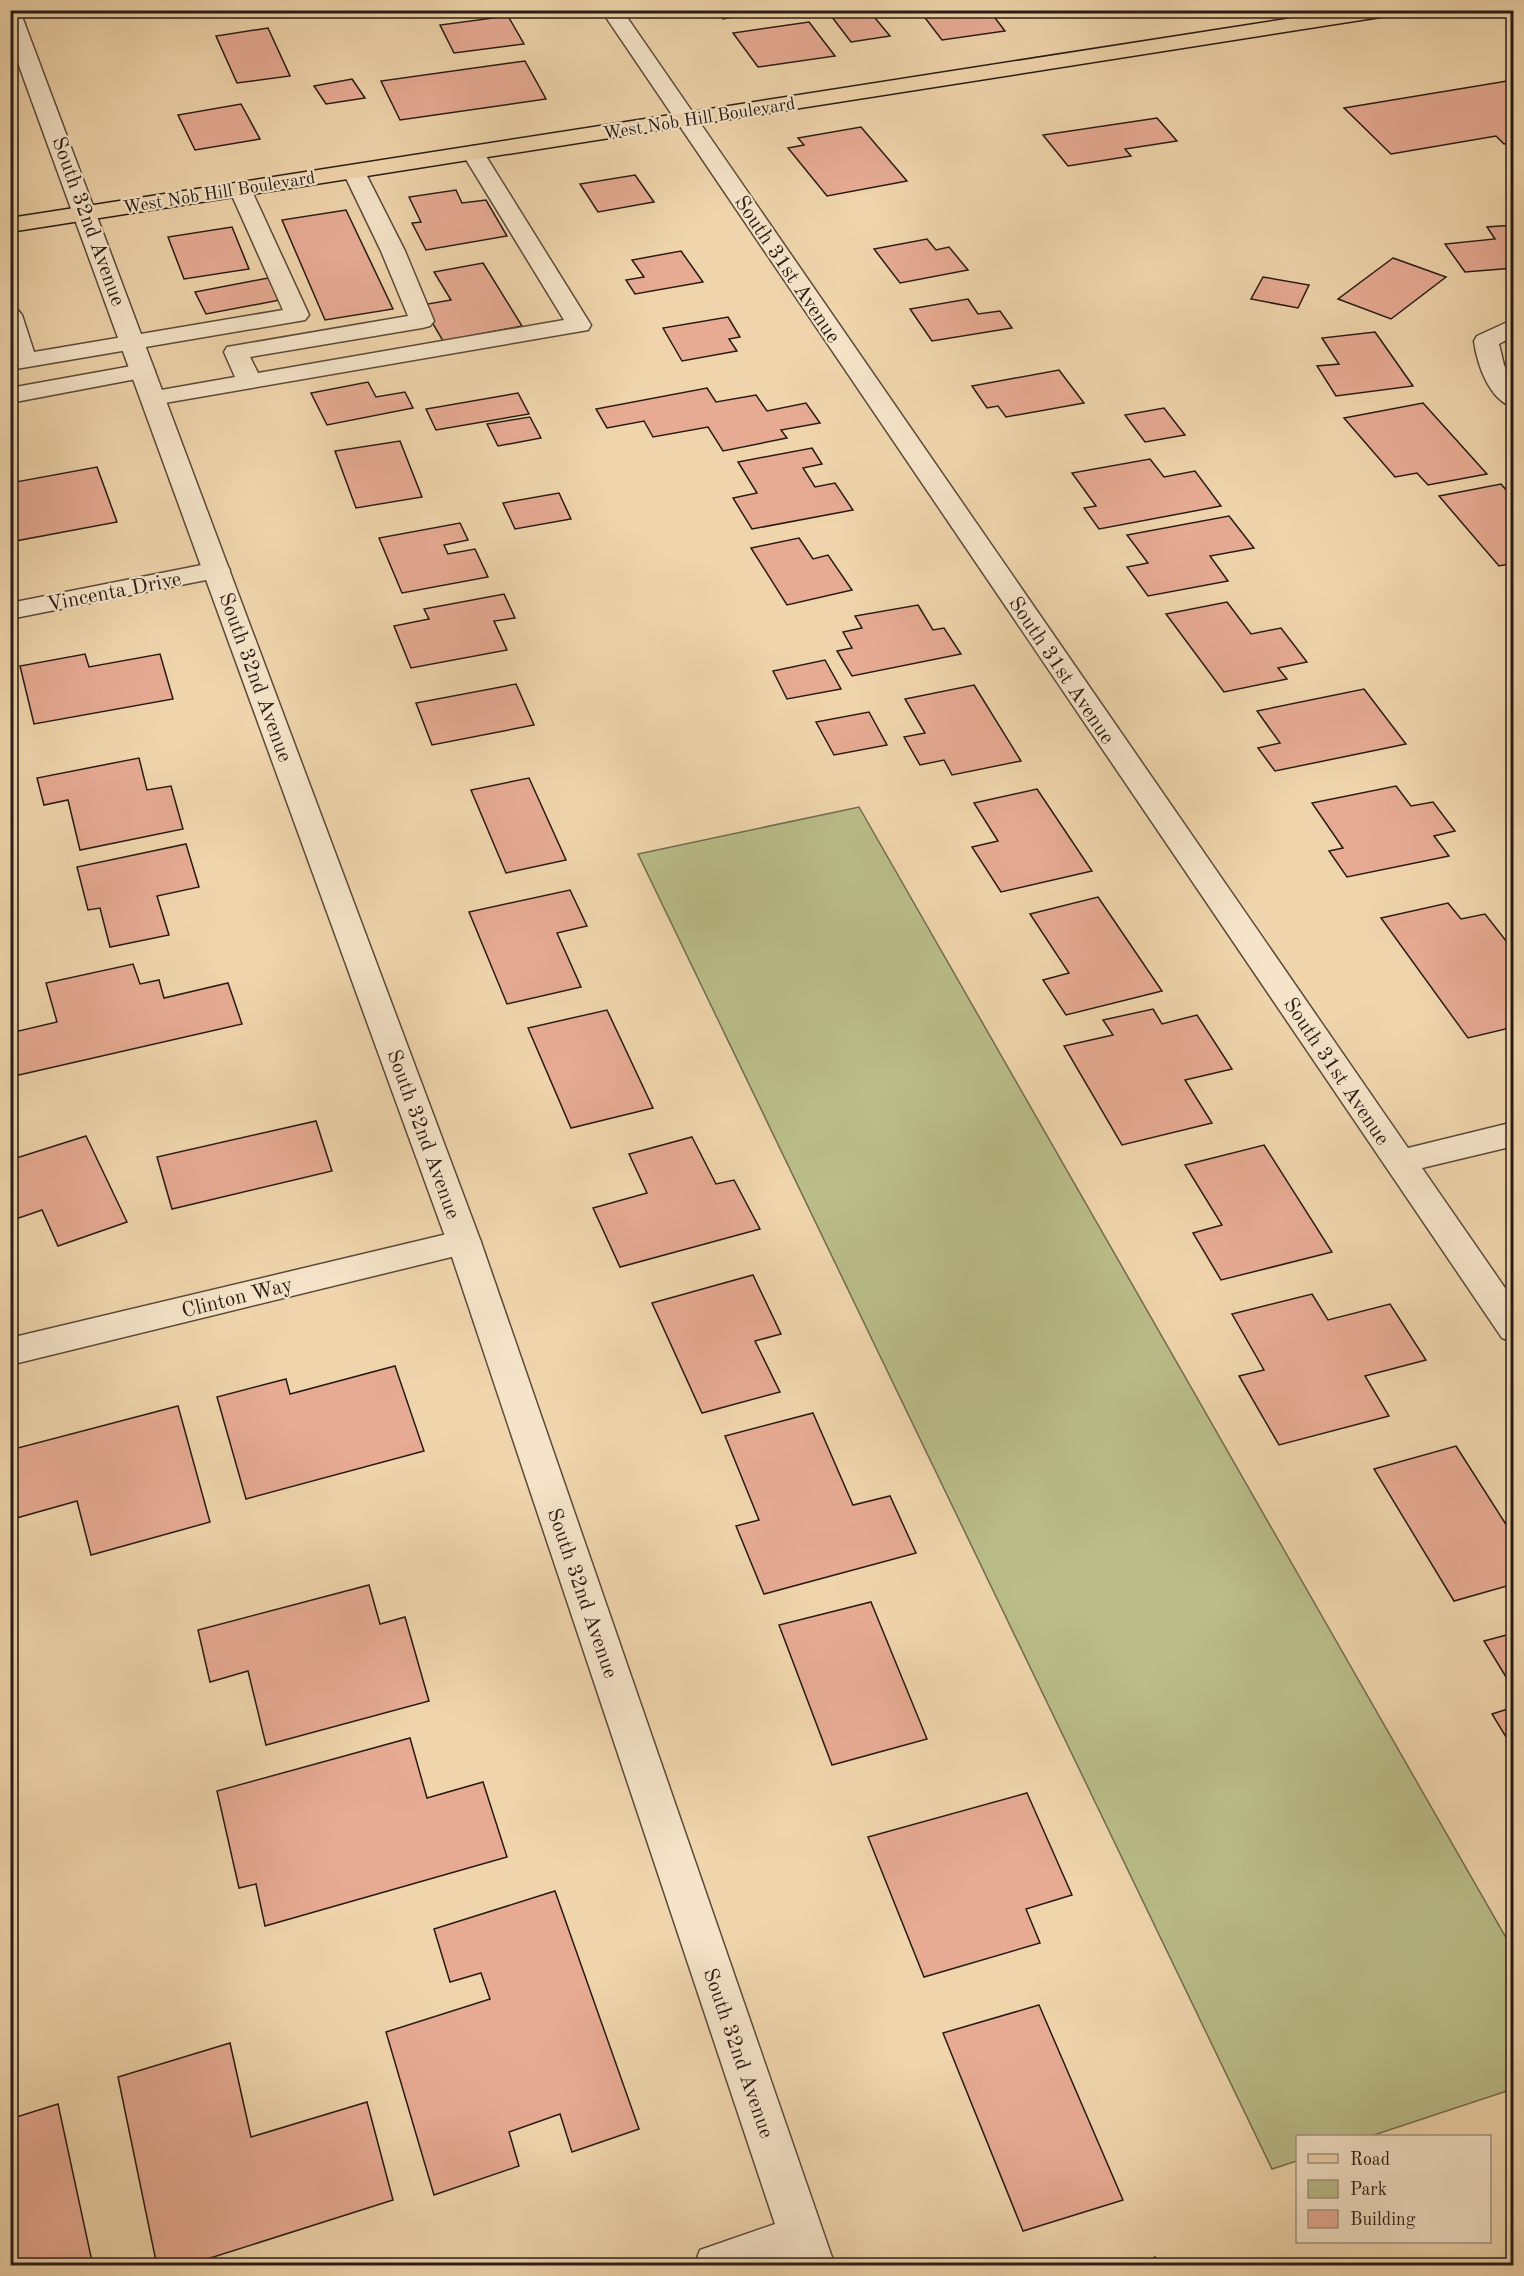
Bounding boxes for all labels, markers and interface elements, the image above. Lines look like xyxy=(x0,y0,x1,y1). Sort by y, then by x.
street label: West Nob Hill Boulevard xyxy=(602,95,797,143)
street label: South 32nd Avenue xyxy=(47,134,128,309)
street label: West Nob Hill Boulevard xyxy=(122,169,317,217)
street label: South 31st Avenue xyxy=(730,192,844,347)
street label: Vincenta Drive xyxy=(45,569,183,616)
street label: South 32nd Avenue xyxy=(214,590,295,765)
street label: South 31st Avenue xyxy=(1004,593,1118,748)
street label: South 31st Avenue xyxy=(1279,994,1393,1149)
street label: South 32nd Avenue xyxy=(382,1047,463,1222)
street label: Clinton Way xyxy=(180,1275,295,1322)
street label: South 32nd Avenue xyxy=(543,1506,621,1681)
street label: South 32nd Avenue xyxy=(699,1966,777,2141)
legend xyxy=(1296,2135,1491,2243)
text: Road xyxy=(1350,2151,1390,2169)
text: Park xyxy=(1350,2181,1387,2199)
text: Building xyxy=(1350,2211,1416,2229)

